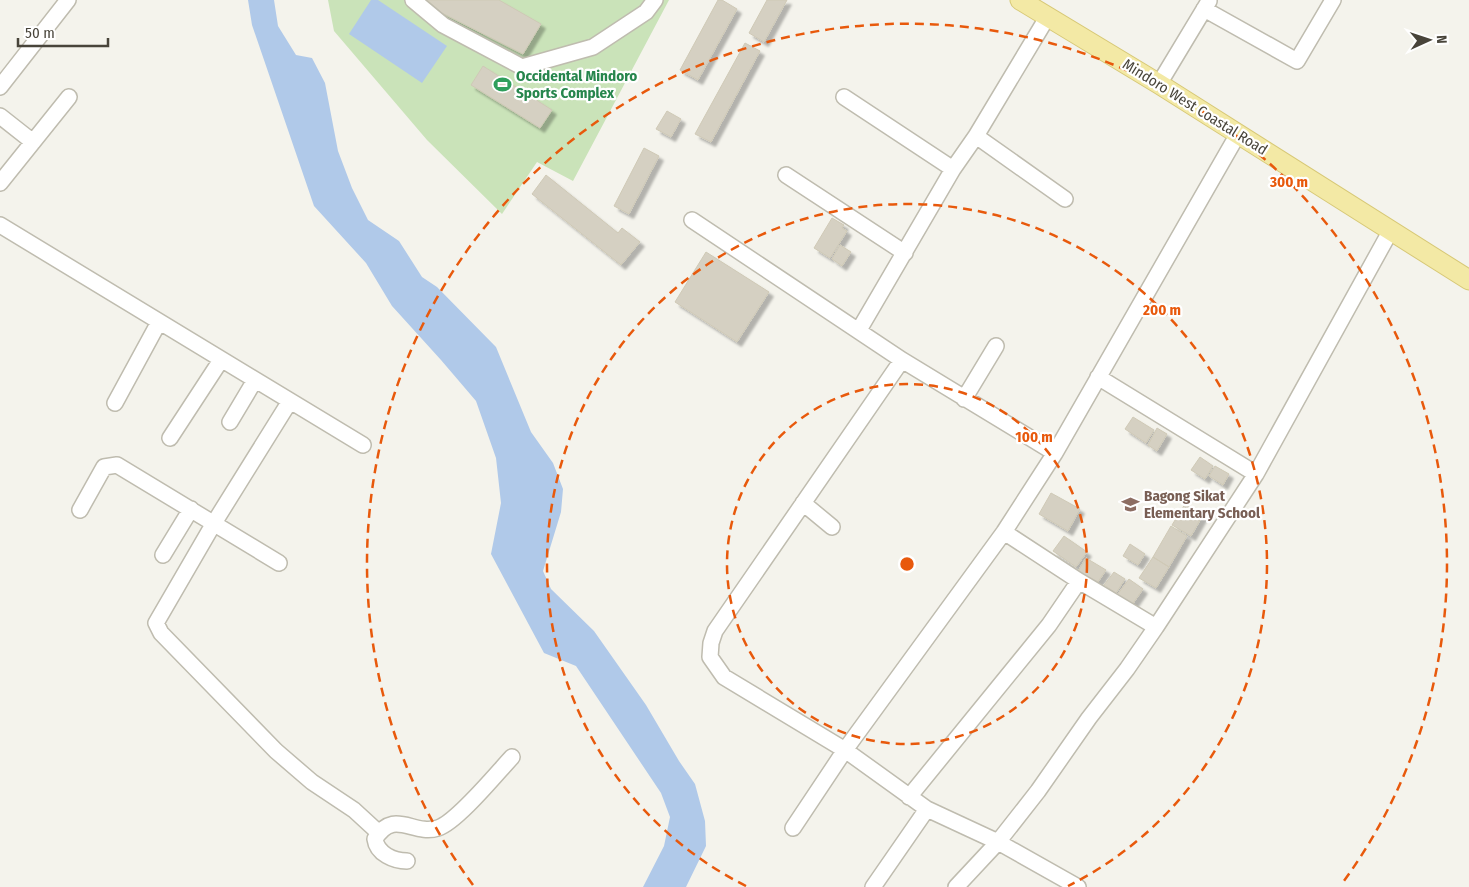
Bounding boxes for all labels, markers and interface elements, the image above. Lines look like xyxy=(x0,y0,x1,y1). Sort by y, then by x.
scale bar xyxy=(18,15,108,47)
north arrow xyxy=(1404,15,1454,65)
text: 50 m xyxy=(25,24,55,42)
text: N xyxy=(1433,35,1450,44)
street label: Mindoro West Coastal Road xyxy=(1119,55,1271,159)
place label: Occidental Mindoro Sports Complex xyxy=(516,67,637,102)
sports icon: Occidental Mindoro Sports Complex xyxy=(492,75,512,95)
text: 300 m xyxy=(1269,173,1308,191)
text: 200 m xyxy=(1142,301,1181,319)
text: 100 m xyxy=(1015,428,1053,446)
place label: Bagong Sikat Elementary School xyxy=(1144,487,1261,522)
school or university icon: Bagong Sikat Elementary School xyxy=(1120,495,1140,515)
centre of rings xyxy=(898,555,916,573)

